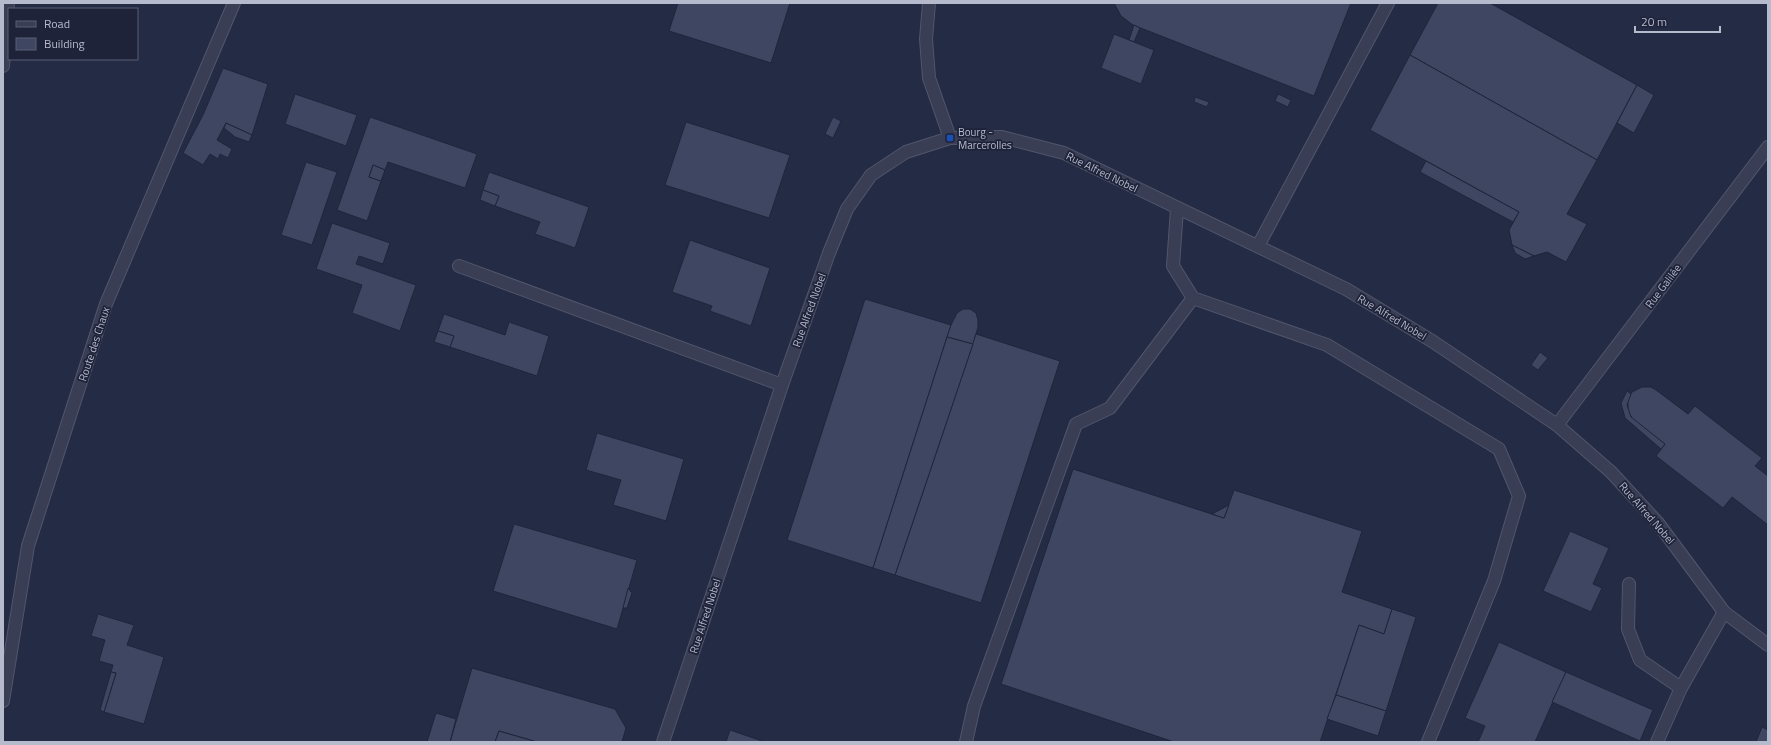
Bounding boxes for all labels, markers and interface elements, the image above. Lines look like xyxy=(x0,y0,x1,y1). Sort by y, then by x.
legend xyxy=(8,8,138,60)
scale bar xyxy=(1635,8,1720,34)
text: 20 m xyxy=(1641,12,1667,31)
text: Road xyxy=(44,14,70,33)
text: Building xyxy=(44,34,85,53)
place label: Bourg - Marcerolles xyxy=(958,124,1012,153)
marker: Bourg - Marcerolles xyxy=(945,133,955,143)
street label: Rue Alfred Nobel xyxy=(1064,148,1140,196)
street label: Rue Galilée xyxy=(1641,260,1685,311)
street label: Rue Alfred Nobel xyxy=(788,271,830,349)
street label: Rue Alfred Nobel xyxy=(1355,290,1429,344)
street label: Route des Chaux xyxy=(74,305,114,383)
street label: Rue Alfred Nobel xyxy=(1615,478,1679,548)
street label: Rue Alfred Nobel xyxy=(685,577,725,655)

